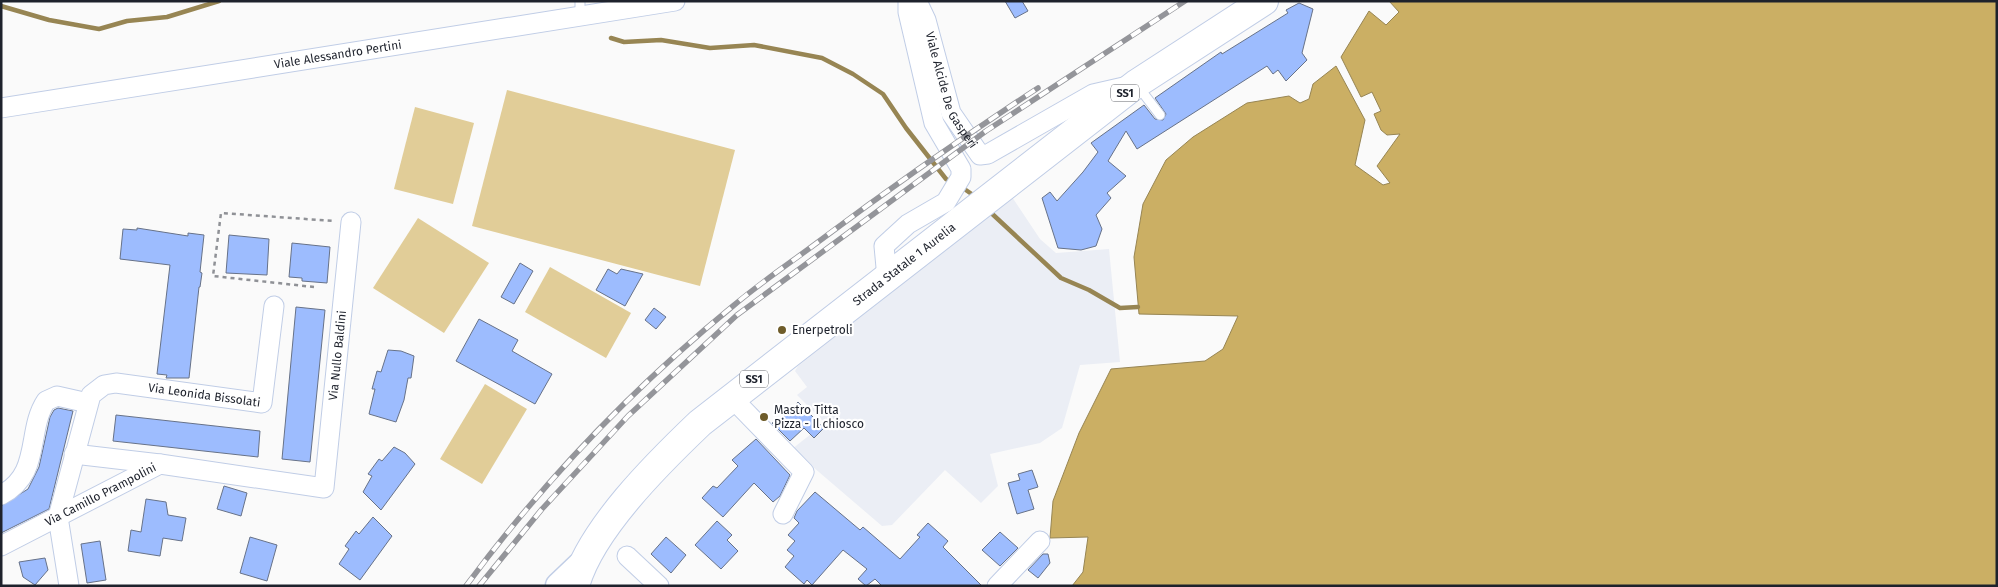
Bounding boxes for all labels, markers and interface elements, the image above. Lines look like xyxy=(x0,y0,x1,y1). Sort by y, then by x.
street label: Viale Alcide De Gasperi xyxy=(922,30,980,151)
street label: Viale Alessandro Pertini xyxy=(273,38,402,72)
road number: SS1 xyxy=(1111,85,1139,102)
street label: Strada Statale 1 Aurelia xyxy=(850,220,958,309)
street label: Via Nullo Baldini xyxy=(326,310,349,401)
place label: Enerpetroli xyxy=(792,323,853,337)
marker: Enerpetroli xyxy=(776,324,788,336)
road number: SS1 xyxy=(740,370,768,388)
street label: Via Leonida Bissolati xyxy=(147,381,261,410)
place label: Mastro Titta Pizza - Il chiosco xyxy=(774,403,864,431)
marker: Mastro Titta Pizza - Il chiosco xyxy=(758,411,770,423)
street label: Via Camillo Prampolini xyxy=(43,460,158,529)

